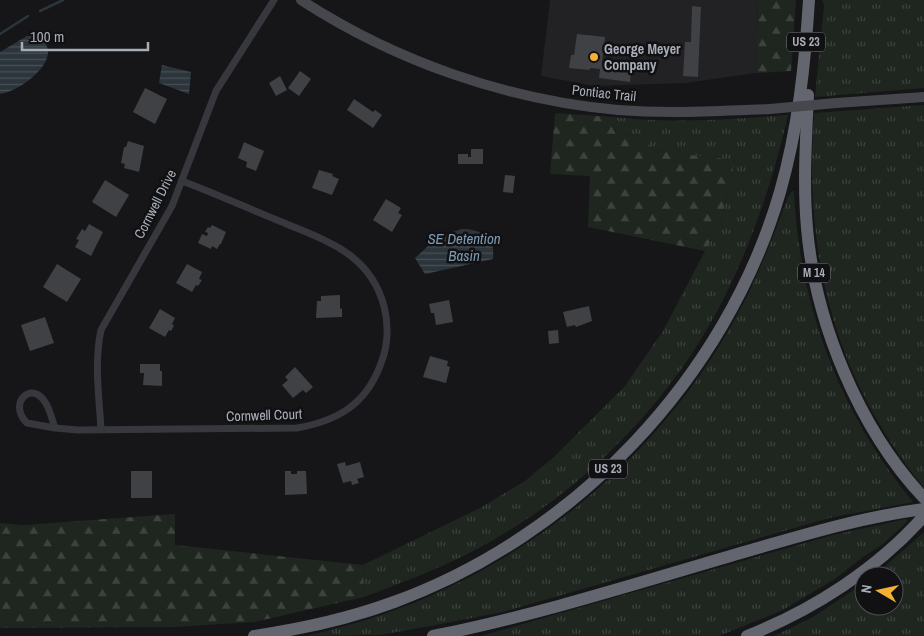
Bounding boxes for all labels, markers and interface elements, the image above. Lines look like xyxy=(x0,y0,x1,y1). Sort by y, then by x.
scale bar xyxy=(22,20,149,52)
text: 100 m xyxy=(30,26,64,47)
road number: US 23 xyxy=(787,32,825,52)
place label: George Meyer Company xyxy=(604,40,681,74)
marker: George Meyer Company xyxy=(588,51,600,63)
street label: Pontiac Trail xyxy=(571,81,637,105)
street label: Cornwell Drive xyxy=(130,166,180,242)
water label: SE Detention Basin xyxy=(427,228,501,266)
road number: M 14 xyxy=(798,264,830,282)
street label: Cornwell Court xyxy=(226,405,302,425)
road number: US 23 xyxy=(589,459,627,478)
north arrow xyxy=(854,566,904,616)
text: N xyxy=(857,583,876,594)

